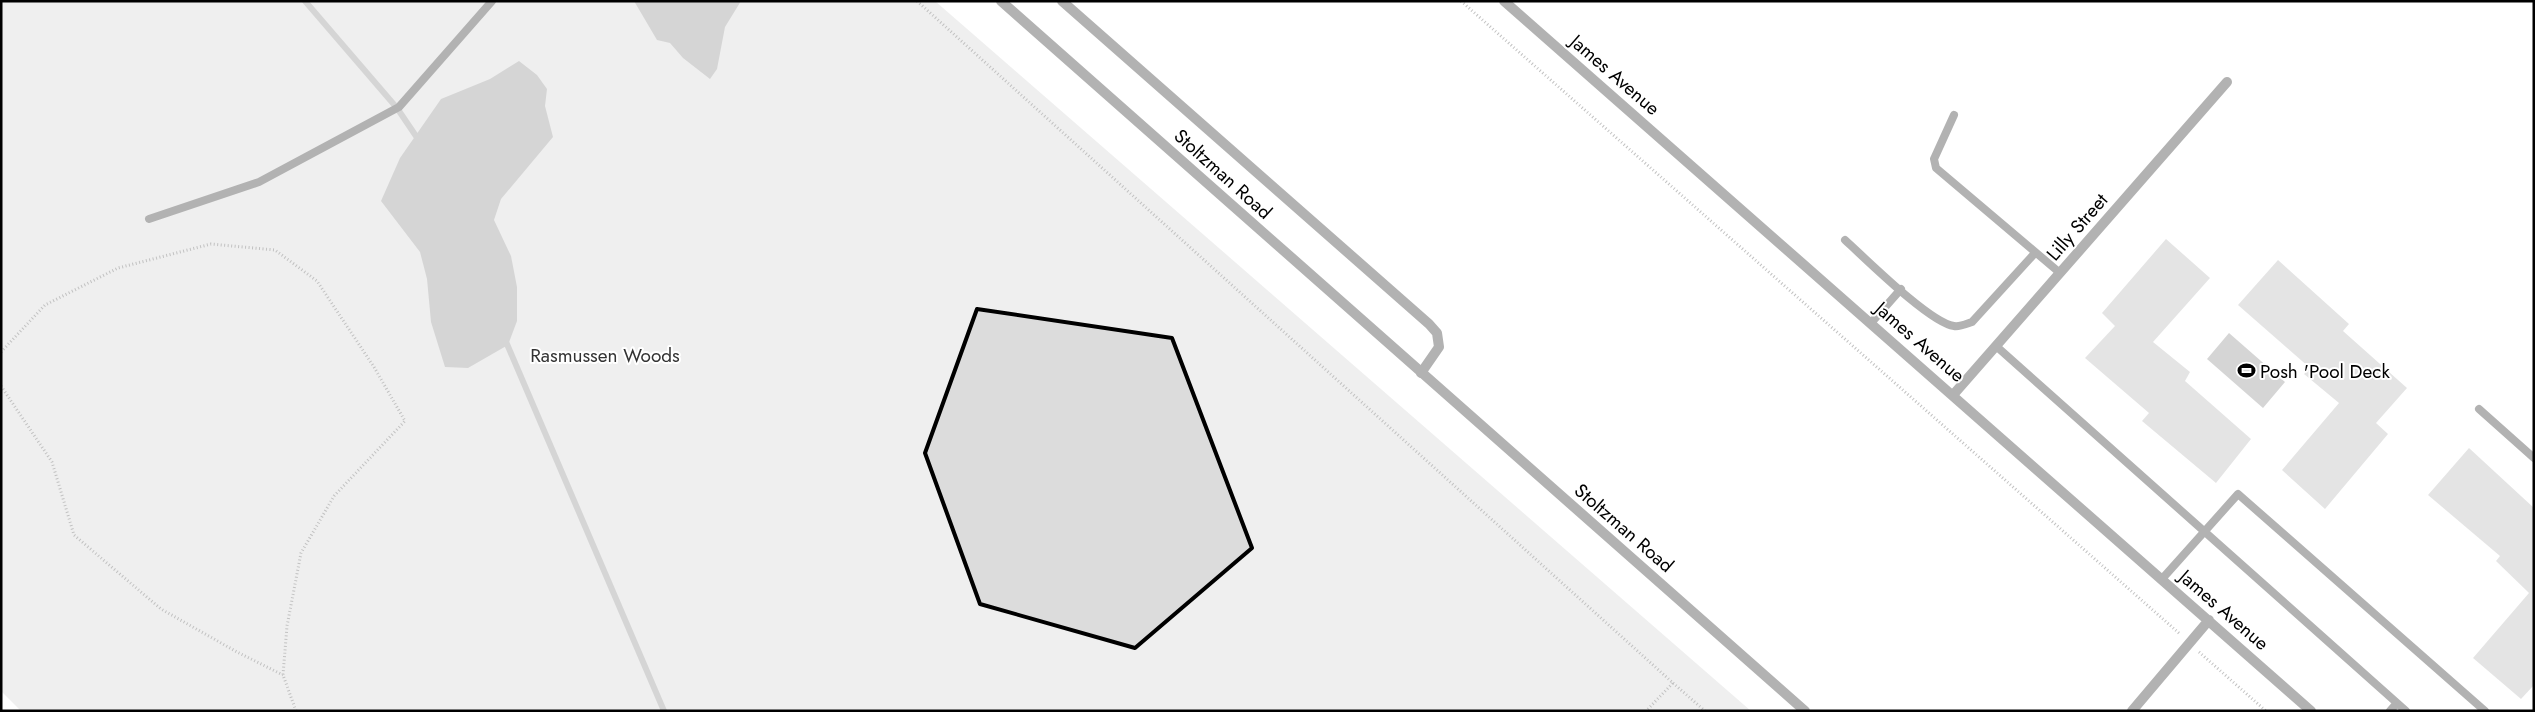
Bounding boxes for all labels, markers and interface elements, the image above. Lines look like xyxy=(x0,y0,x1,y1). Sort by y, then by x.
street label: James Avenue xyxy=(1562,26,1666,122)
street label: Stoltzman Road xyxy=(1168,123,1278,225)
street label: Lilly Street xyxy=(2040,187,2114,267)
street label: James Avenue xyxy=(1867,293,1971,389)
park label: Rasmussen Woods xyxy=(530,342,680,369)
place label: Posh 'Pool Deck xyxy=(2260,358,2390,385)
sports icon: Posh 'Pool Deck xyxy=(2236,361,2256,381)
street label: Stoltzman Road xyxy=(1568,477,1680,579)
street label: James Avenue xyxy=(2171,561,2275,657)

